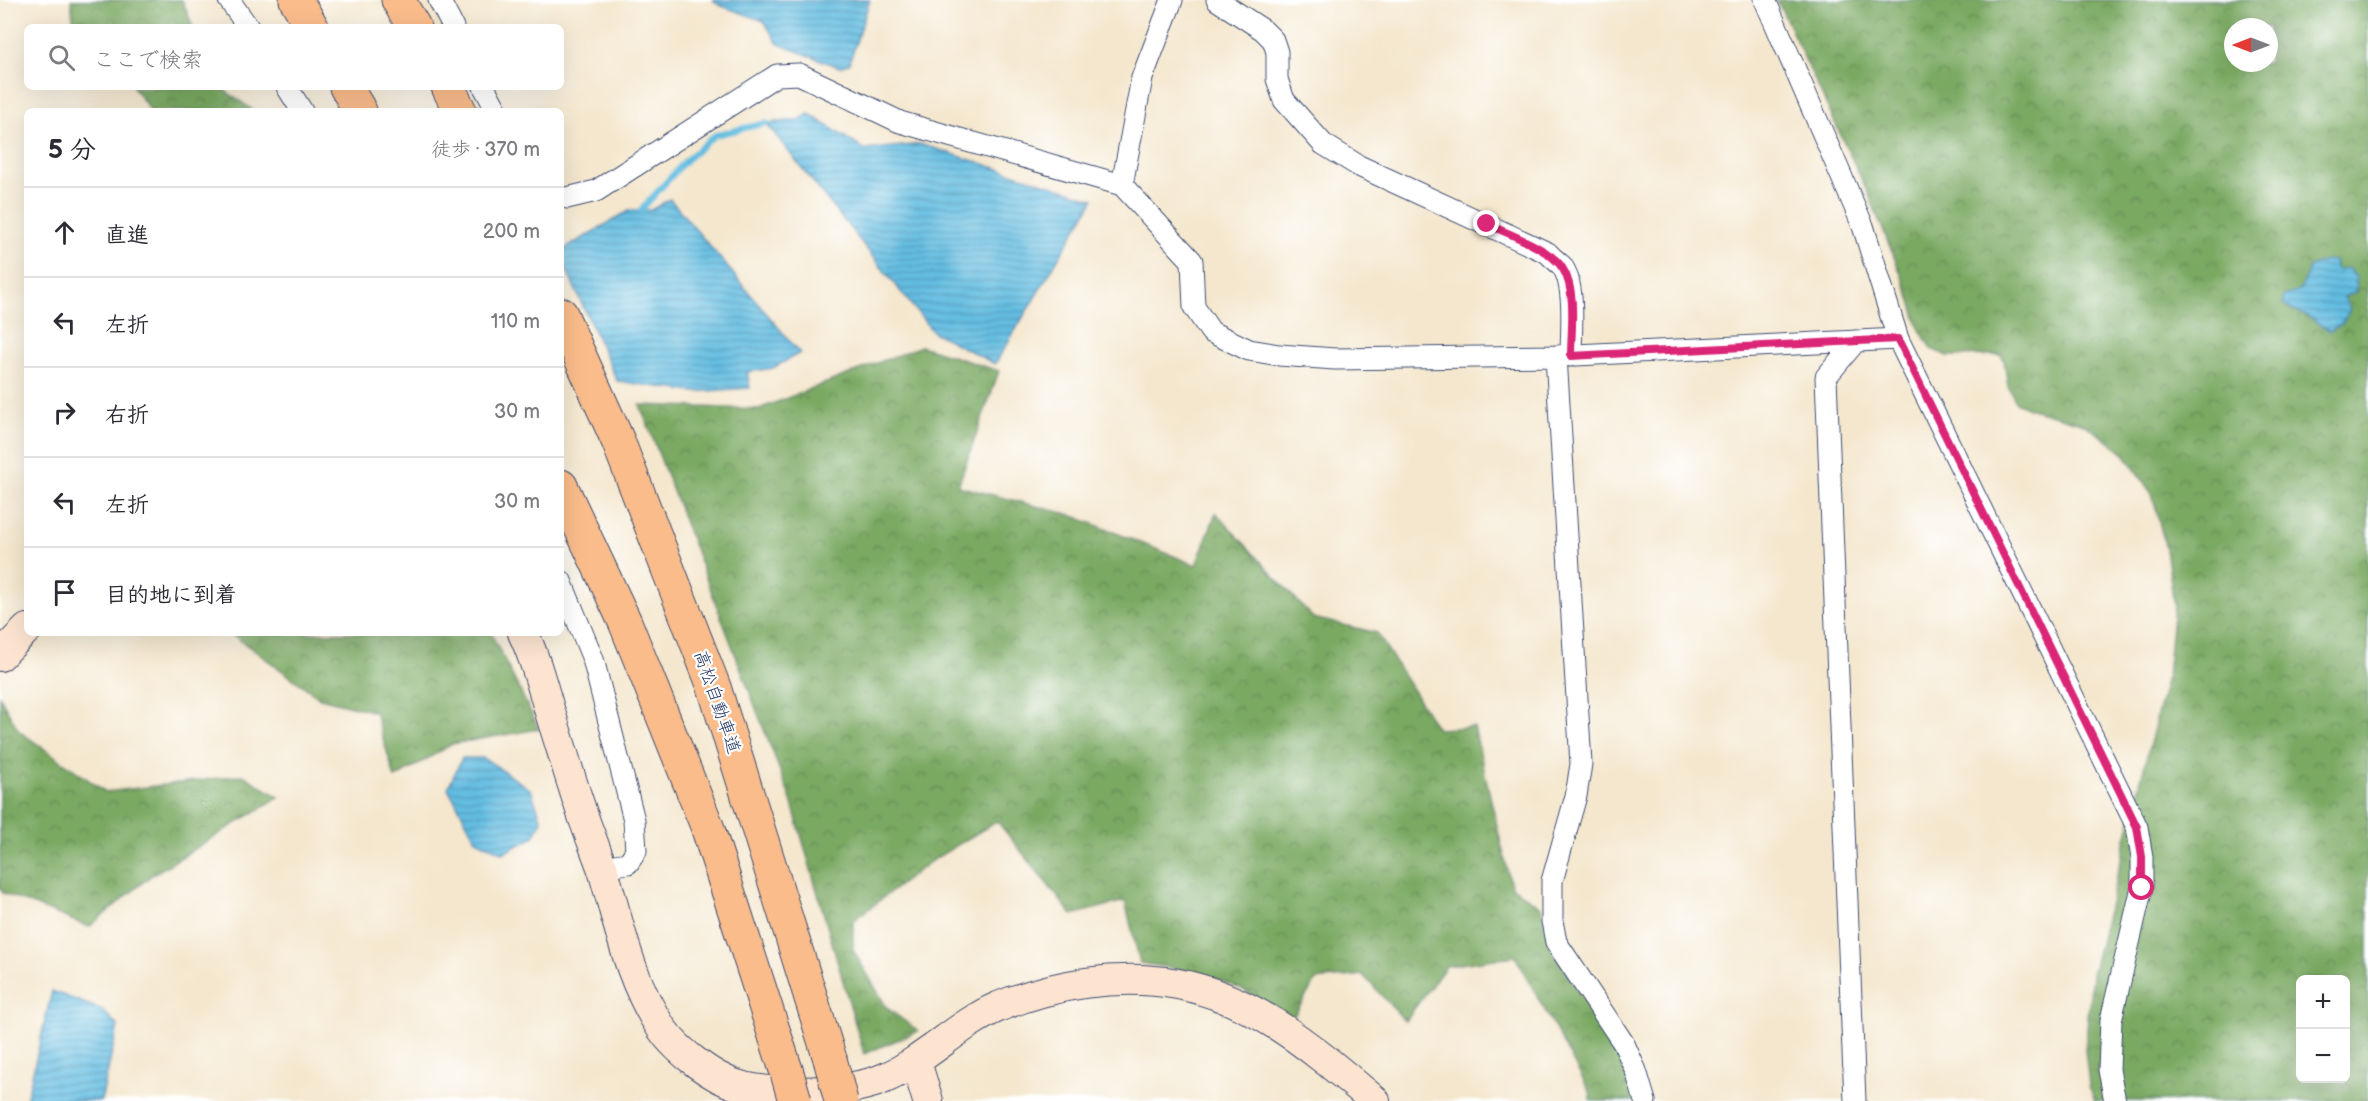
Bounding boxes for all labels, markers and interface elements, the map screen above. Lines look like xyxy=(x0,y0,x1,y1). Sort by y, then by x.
north arrow xyxy=(2224,18,2278,72)
search box xyxy=(24,24,564,90)
icon: search xyxy=(45,41,78,74)
text: ここで検索 xyxy=(93,47,203,74)
text: 5 分 xyxy=(48,135,96,166)
text: 徒歩 · 370 m xyxy=(431,138,540,162)
route end xyxy=(1473,210,1499,236)
icon: ahead xyxy=(48,216,81,249)
text: 200 m xyxy=(483,220,540,244)
text: 直進 xyxy=(105,222,149,249)
icon: left xyxy=(48,306,81,339)
text: 110 m xyxy=(491,310,540,334)
text: 左折 xyxy=(105,312,149,339)
icon: right xyxy=(48,396,81,429)
text: 30 m xyxy=(494,400,540,424)
text: 右折 xyxy=(105,402,149,429)
icon: left xyxy=(48,486,81,519)
text: 30 m xyxy=(494,490,540,514)
text: 左折 xyxy=(105,492,149,519)
icon: arrive xyxy=(48,576,81,609)
text: 目的地に到着 xyxy=(105,582,237,609)
street label: 高松自動車道 xyxy=(689,648,745,756)
route start xyxy=(2128,874,2154,900)
map controls xyxy=(2296,975,2350,1083)
button: + xyxy=(2296,975,2350,1029)
button: − xyxy=(2296,1029,2350,1083)

